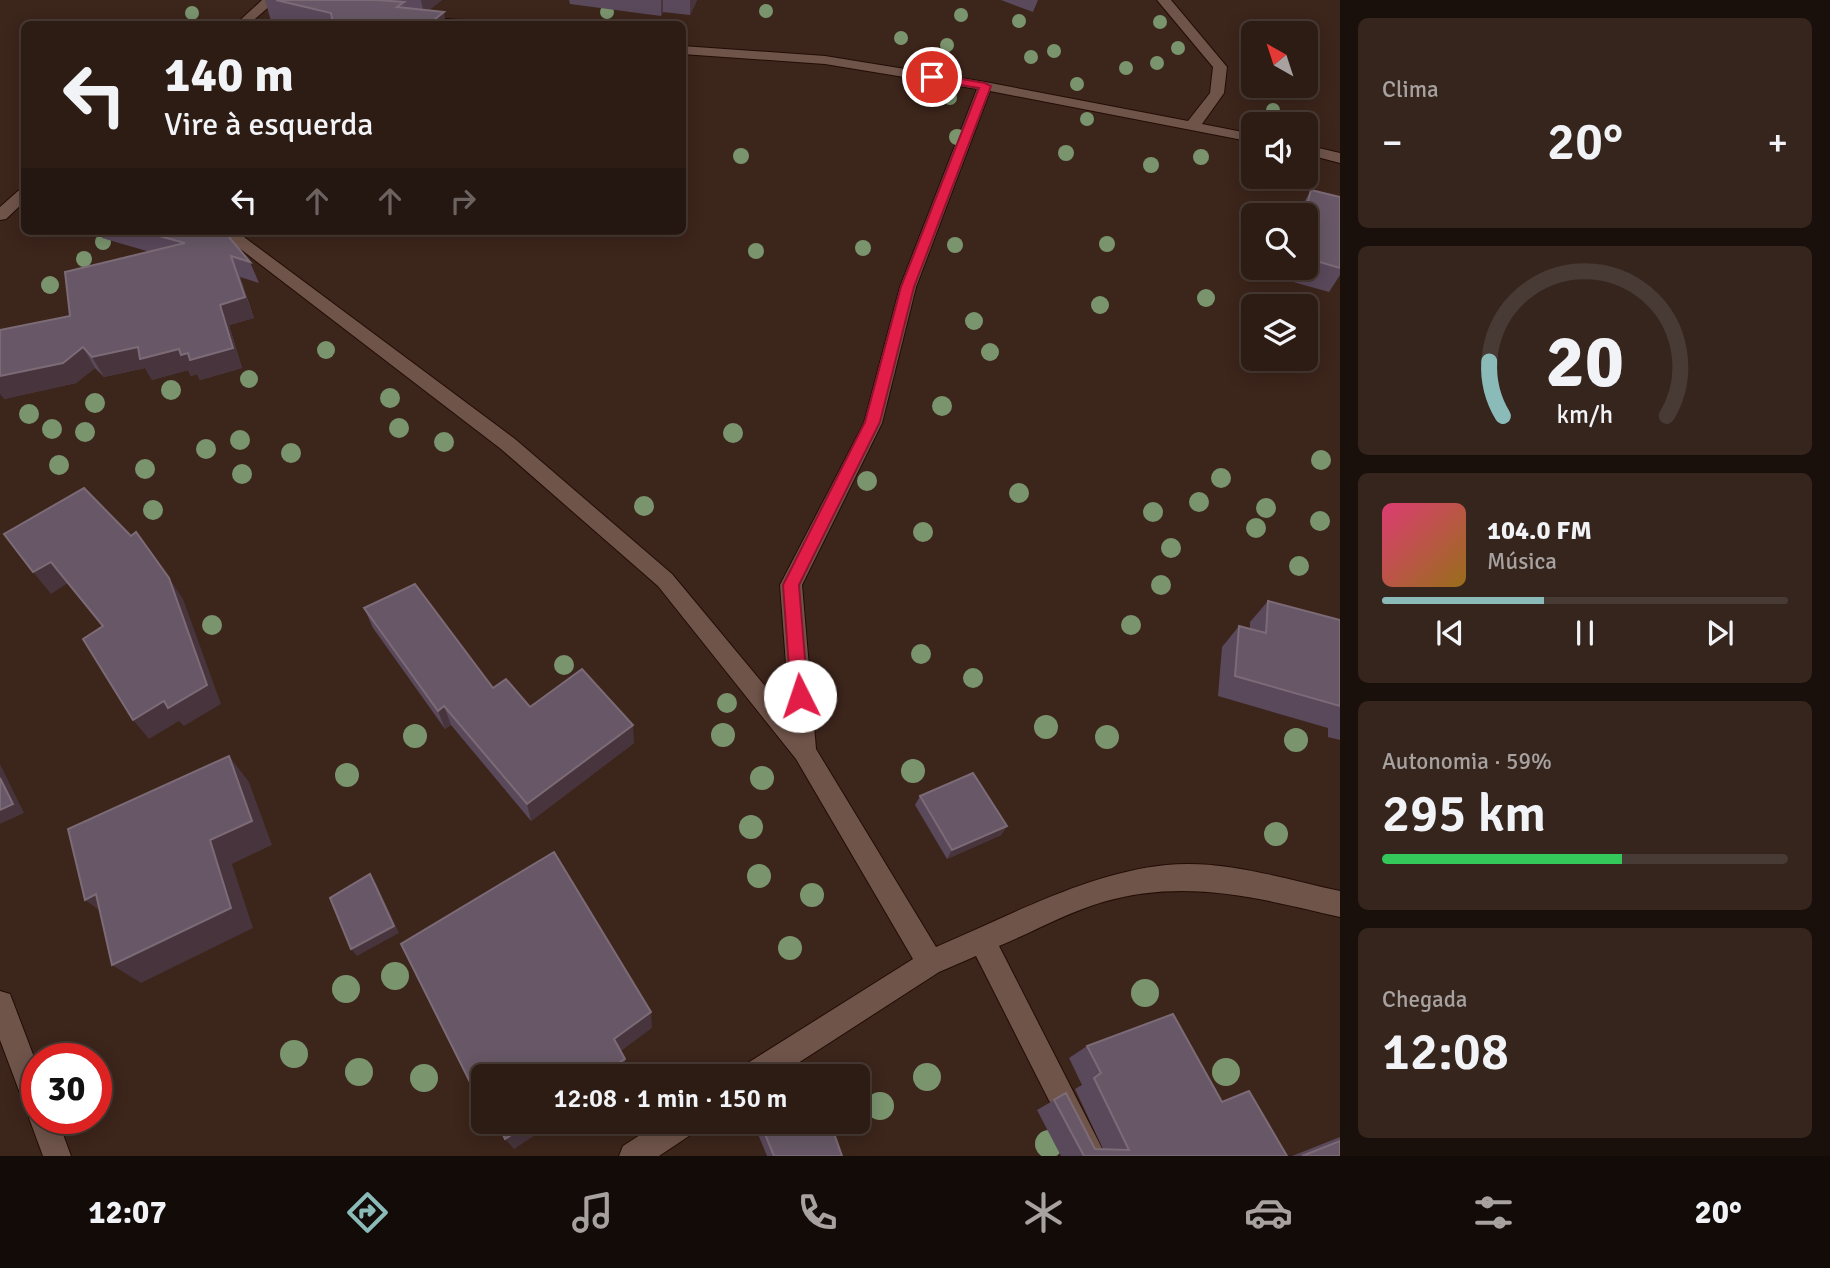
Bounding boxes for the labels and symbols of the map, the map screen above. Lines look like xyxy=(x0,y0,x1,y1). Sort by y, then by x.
north arrow xyxy=(1241,21,1318,98)
pin xyxy=(902,47,962,107)
position arrow xyxy=(763,659,837,733)
speed limit sign: 30 xyxy=(21,1043,112,1134)

